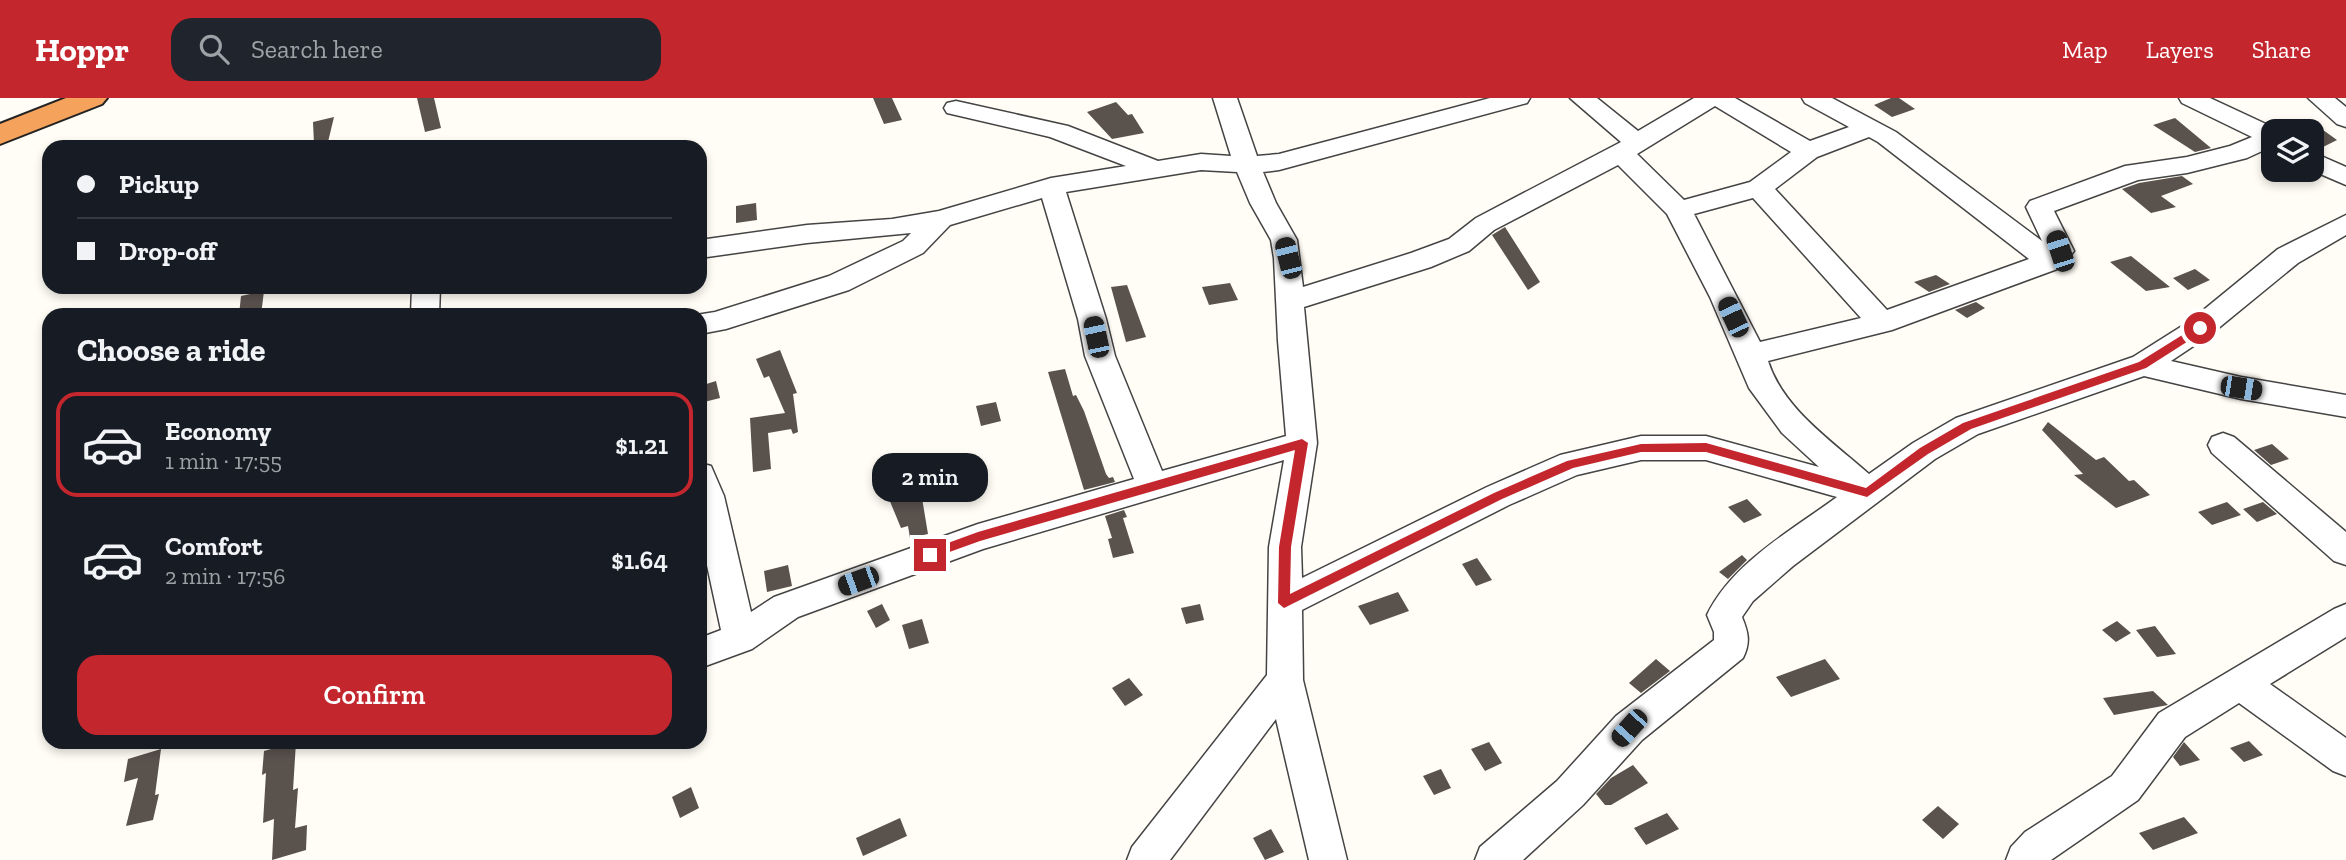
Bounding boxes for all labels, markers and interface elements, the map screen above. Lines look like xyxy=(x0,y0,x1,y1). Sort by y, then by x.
search box xyxy=(171,18,661,81)
text: Hoppr xyxy=(35,30,129,69)
icon: search xyxy=(195,30,233,68)
text: Search here xyxy=(251,33,383,65)
text: Map xyxy=(2062,35,2108,64)
text: Layers xyxy=(2146,35,2214,64)
text: Share xyxy=(2252,35,2311,64)
map controls xyxy=(2261,119,2324,182)
button: layers xyxy=(2261,119,2324,182)
text: Pickup xyxy=(119,168,199,200)
car xyxy=(2044,228,2077,274)
text: Drop-off xyxy=(119,235,216,267)
car xyxy=(1273,235,1304,281)
car xyxy=(1715,294,1752,340)
route start xyxy=(2184,312,2216,344)
car xyxy=(1082,314,1111,360)
text: Choose a ride xyxy=(77,331,265,369)
car xyxy=(2219,374,2264,402)
icon: car xyxy=(81,413,144,476)
text: Economy xyxy=(165,415,271,447)
text: $1.21 xyxy=(615,429,668,461)
text: 1 min · 17:55 xyxy=(165,447,282,475)
callout: 2 min xyxy=(872,454,988,503)
text: 2 min xyxy=(901,463,959,491)
icon: car xyxy=(81,528,144,591)
text: Comfort xyxy=(165,530,262,562)
route end xyxy=(914,539,946,571)
text: $1.64 xyxy=(611,544,668,576)
text: 2 min · 17:56 xyxy=(165,562,285,590)
car xyxy=(835,564,882,598)
button: Confirm xyxy=(77,655,672,735)
car xyxy=(1608,705,1651,751)

